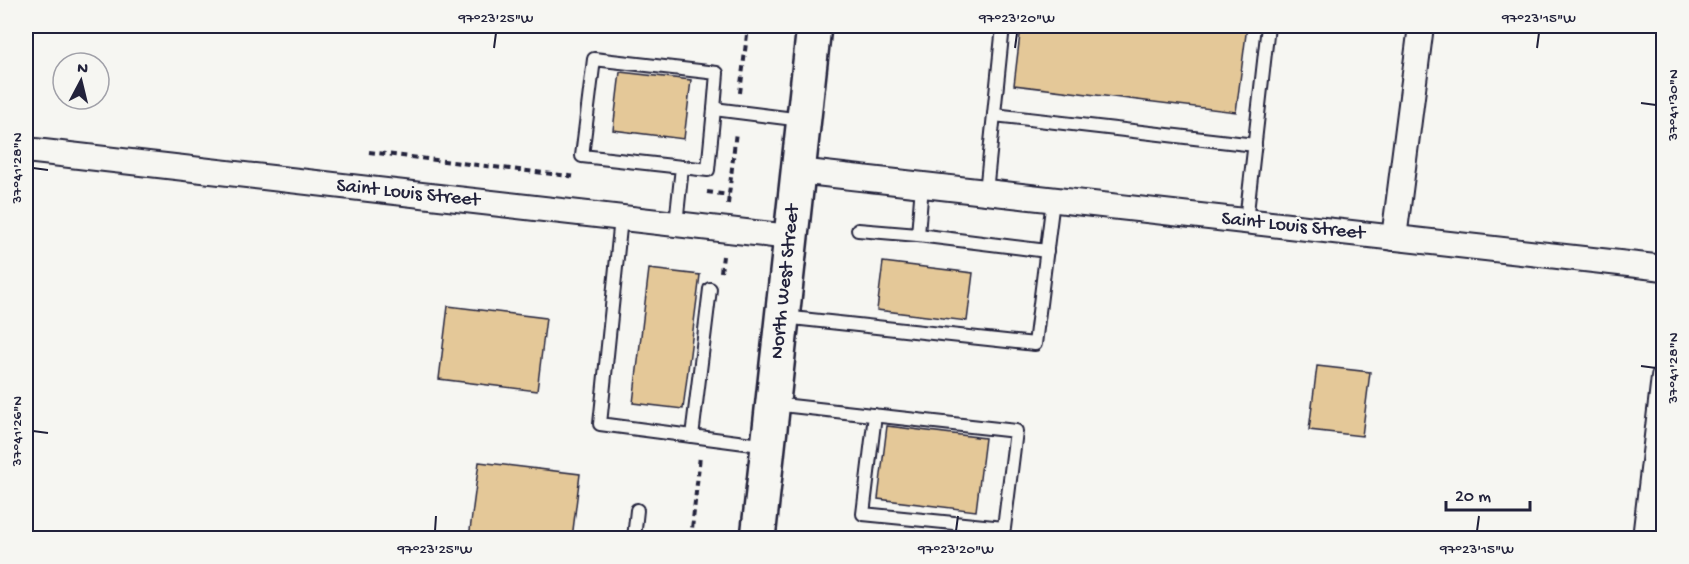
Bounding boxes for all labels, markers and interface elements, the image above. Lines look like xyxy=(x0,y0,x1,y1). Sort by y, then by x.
text: 97°23'25"W xyxy=(457,10,534,28)
text: 97°23'20"W xyxy=(978,10,1055,28)
text: 97°23'15"W xyxy=(1501,10,1576,28)
north arrow xyxy=(51,51,111,111)
text: N xyxy=(76,60,89,80)
text: 37°41'30"N xyxy=(1665,69,1683,142)
text: 37°41'28"N xyxy=(9,132,27,204)
street label: Saint Louis Street xyxy=(335,175,483,213)
street label: North West Street xyxy=(766,202,806,360)
street label: Saint Louis Street xyxy=(1220,208,1368,246)
text: 37°41'28"N xyxy=(1665,332,1683,404)
text: 37°41'26"N xyxy=(9,396,27,467)
scale bar xyxy=(1446,474,1530,512)
text: 20 m xyxy=(1455,487,1491,508)
text: 97°23'25"W xyxy=(396,541,473,559)
text: 97°23'20"W xyxy=(917,541,994,559)
text: 97°23'15"W xyxy=(1439,541,1514,559)

